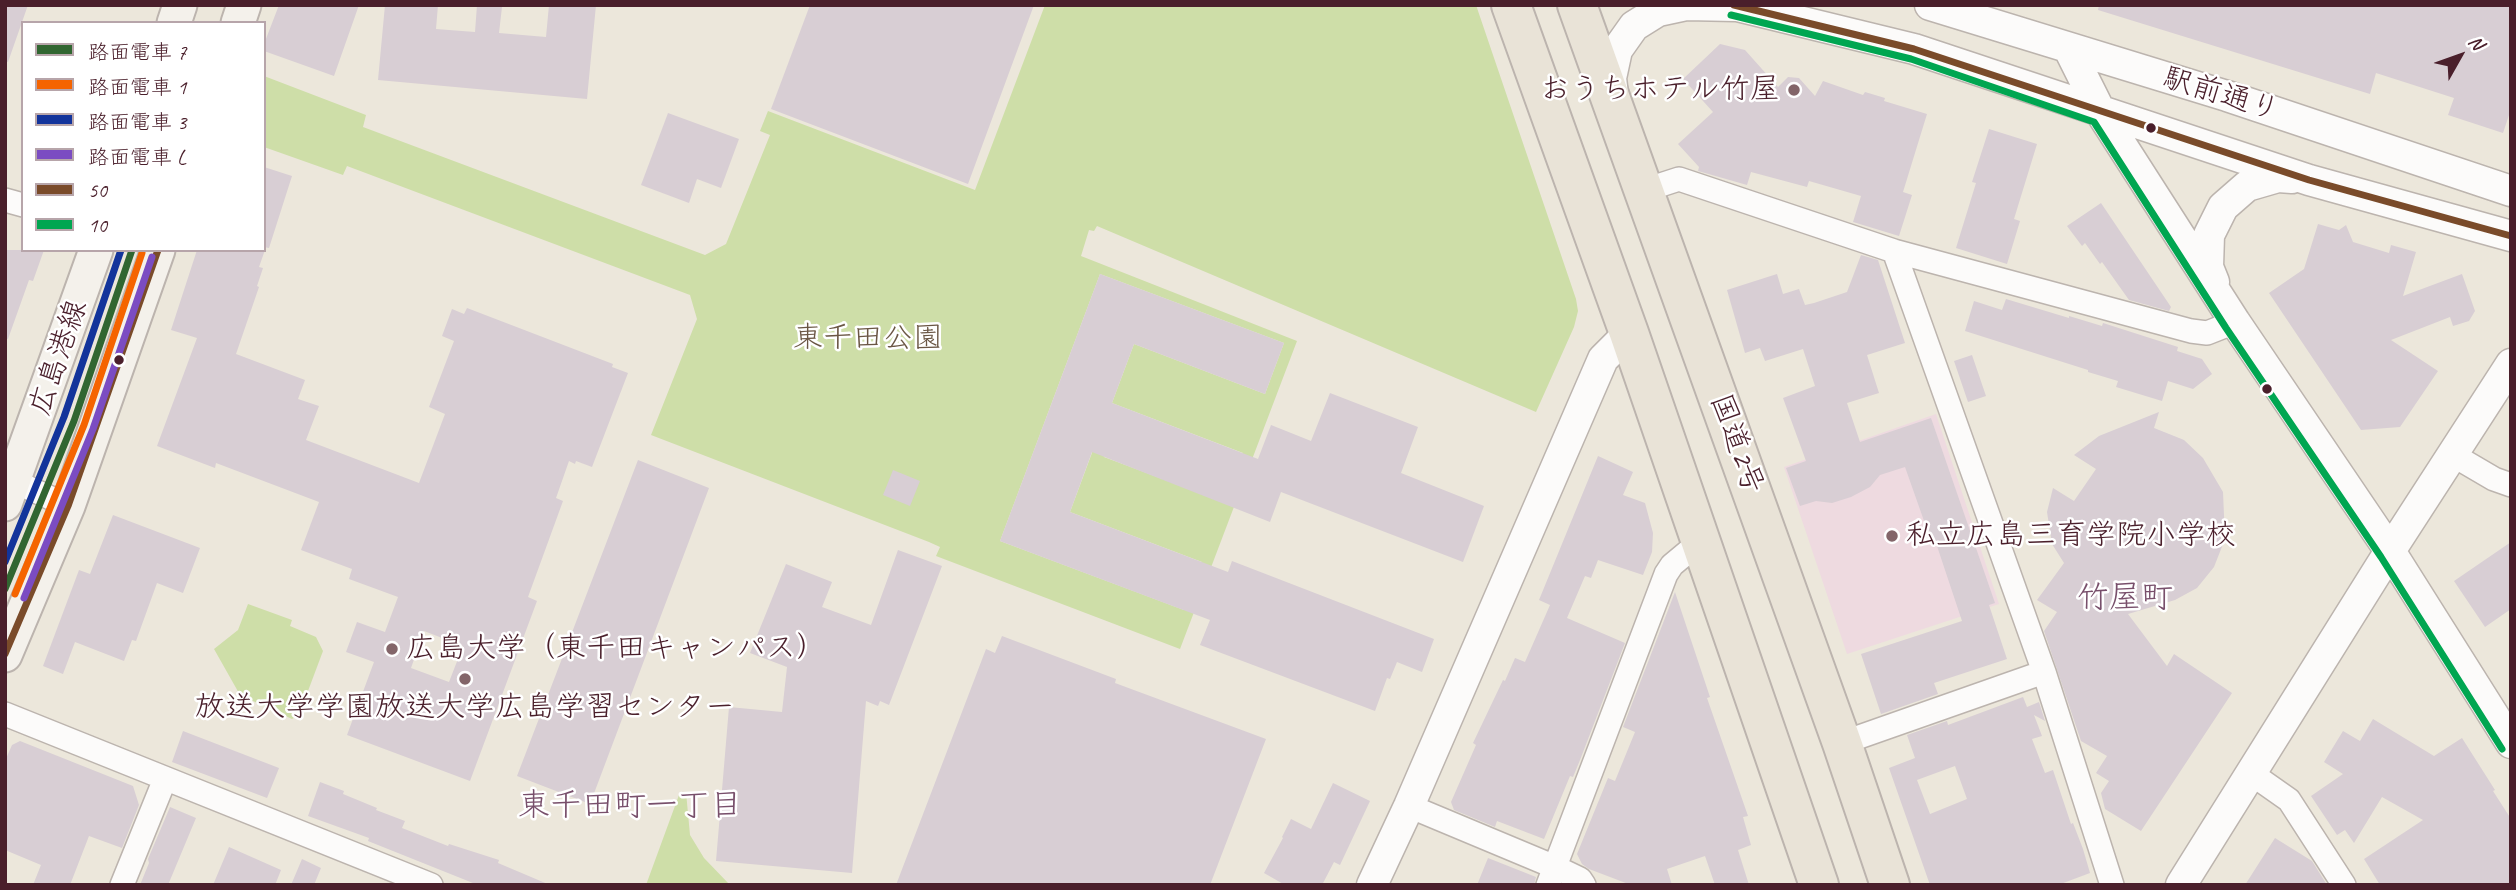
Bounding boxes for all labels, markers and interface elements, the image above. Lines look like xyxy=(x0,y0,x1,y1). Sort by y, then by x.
legend xyxy=(21,21,266,252)
north arrow xyxy=(2425,21,2495,91)
text: N xyxy=(2463,30,2489,55)
text: 路面電車 7 xyxy=(88,39,187,65)
street label: 駅前通り xyxy=(2158,60,2284,130)
place label: おうちホテル竹屋 xyxy=(1540,72,1780,108)
text: 路面電車 1 xyxy=(88,74,187,100)
marker: おうちホテル竹屋 xyxy=(1786,82,1802,98)
text: 路面電車 3 xyxy=(88,109,187,135)
unlabelled marker xyxy=(2144,121,2158,135)
text: 路面電車 L xyxy=(88,144,186,170)
text: 50 xyxy=(88,177,107,203)
text: 10 xyxy=(88,212,107,238)
street label: 広島港線 xyxy=(22,295,96,421)
park label: 東千田公園 xyxy=(793,321,943,357)
unlabelled marker xyxy=(112,353,126,367)
unlabelled marker xyxy=(2260,382,2274,396)
street label: 国道2号 xyxy=(1701,389,1771,499)
place label: 私立広島三育学院小学校 xyxy=(1906,518,2236,554)
marker: 私立広島三育学院小学校 xyxy=(1884,528,1900,544)
district label: 竹屋町 xyxy=(2077,580,2173,618)
place label: 広島大学（東千田キャンパス） xyxy=(406,631,826,667)
marker: 広島大学（東千田キャンパス） xyxy=(384,641,400,657)
marker: 放送大学学園放送大学広島学習センター xyxy=(457,671,473,687)
place label: 放送大学学園放送大学広島学習センター xyxy=(195,690,735,726)
district label: 東千田町一丁目 xyxy=(518,788,742,826)

